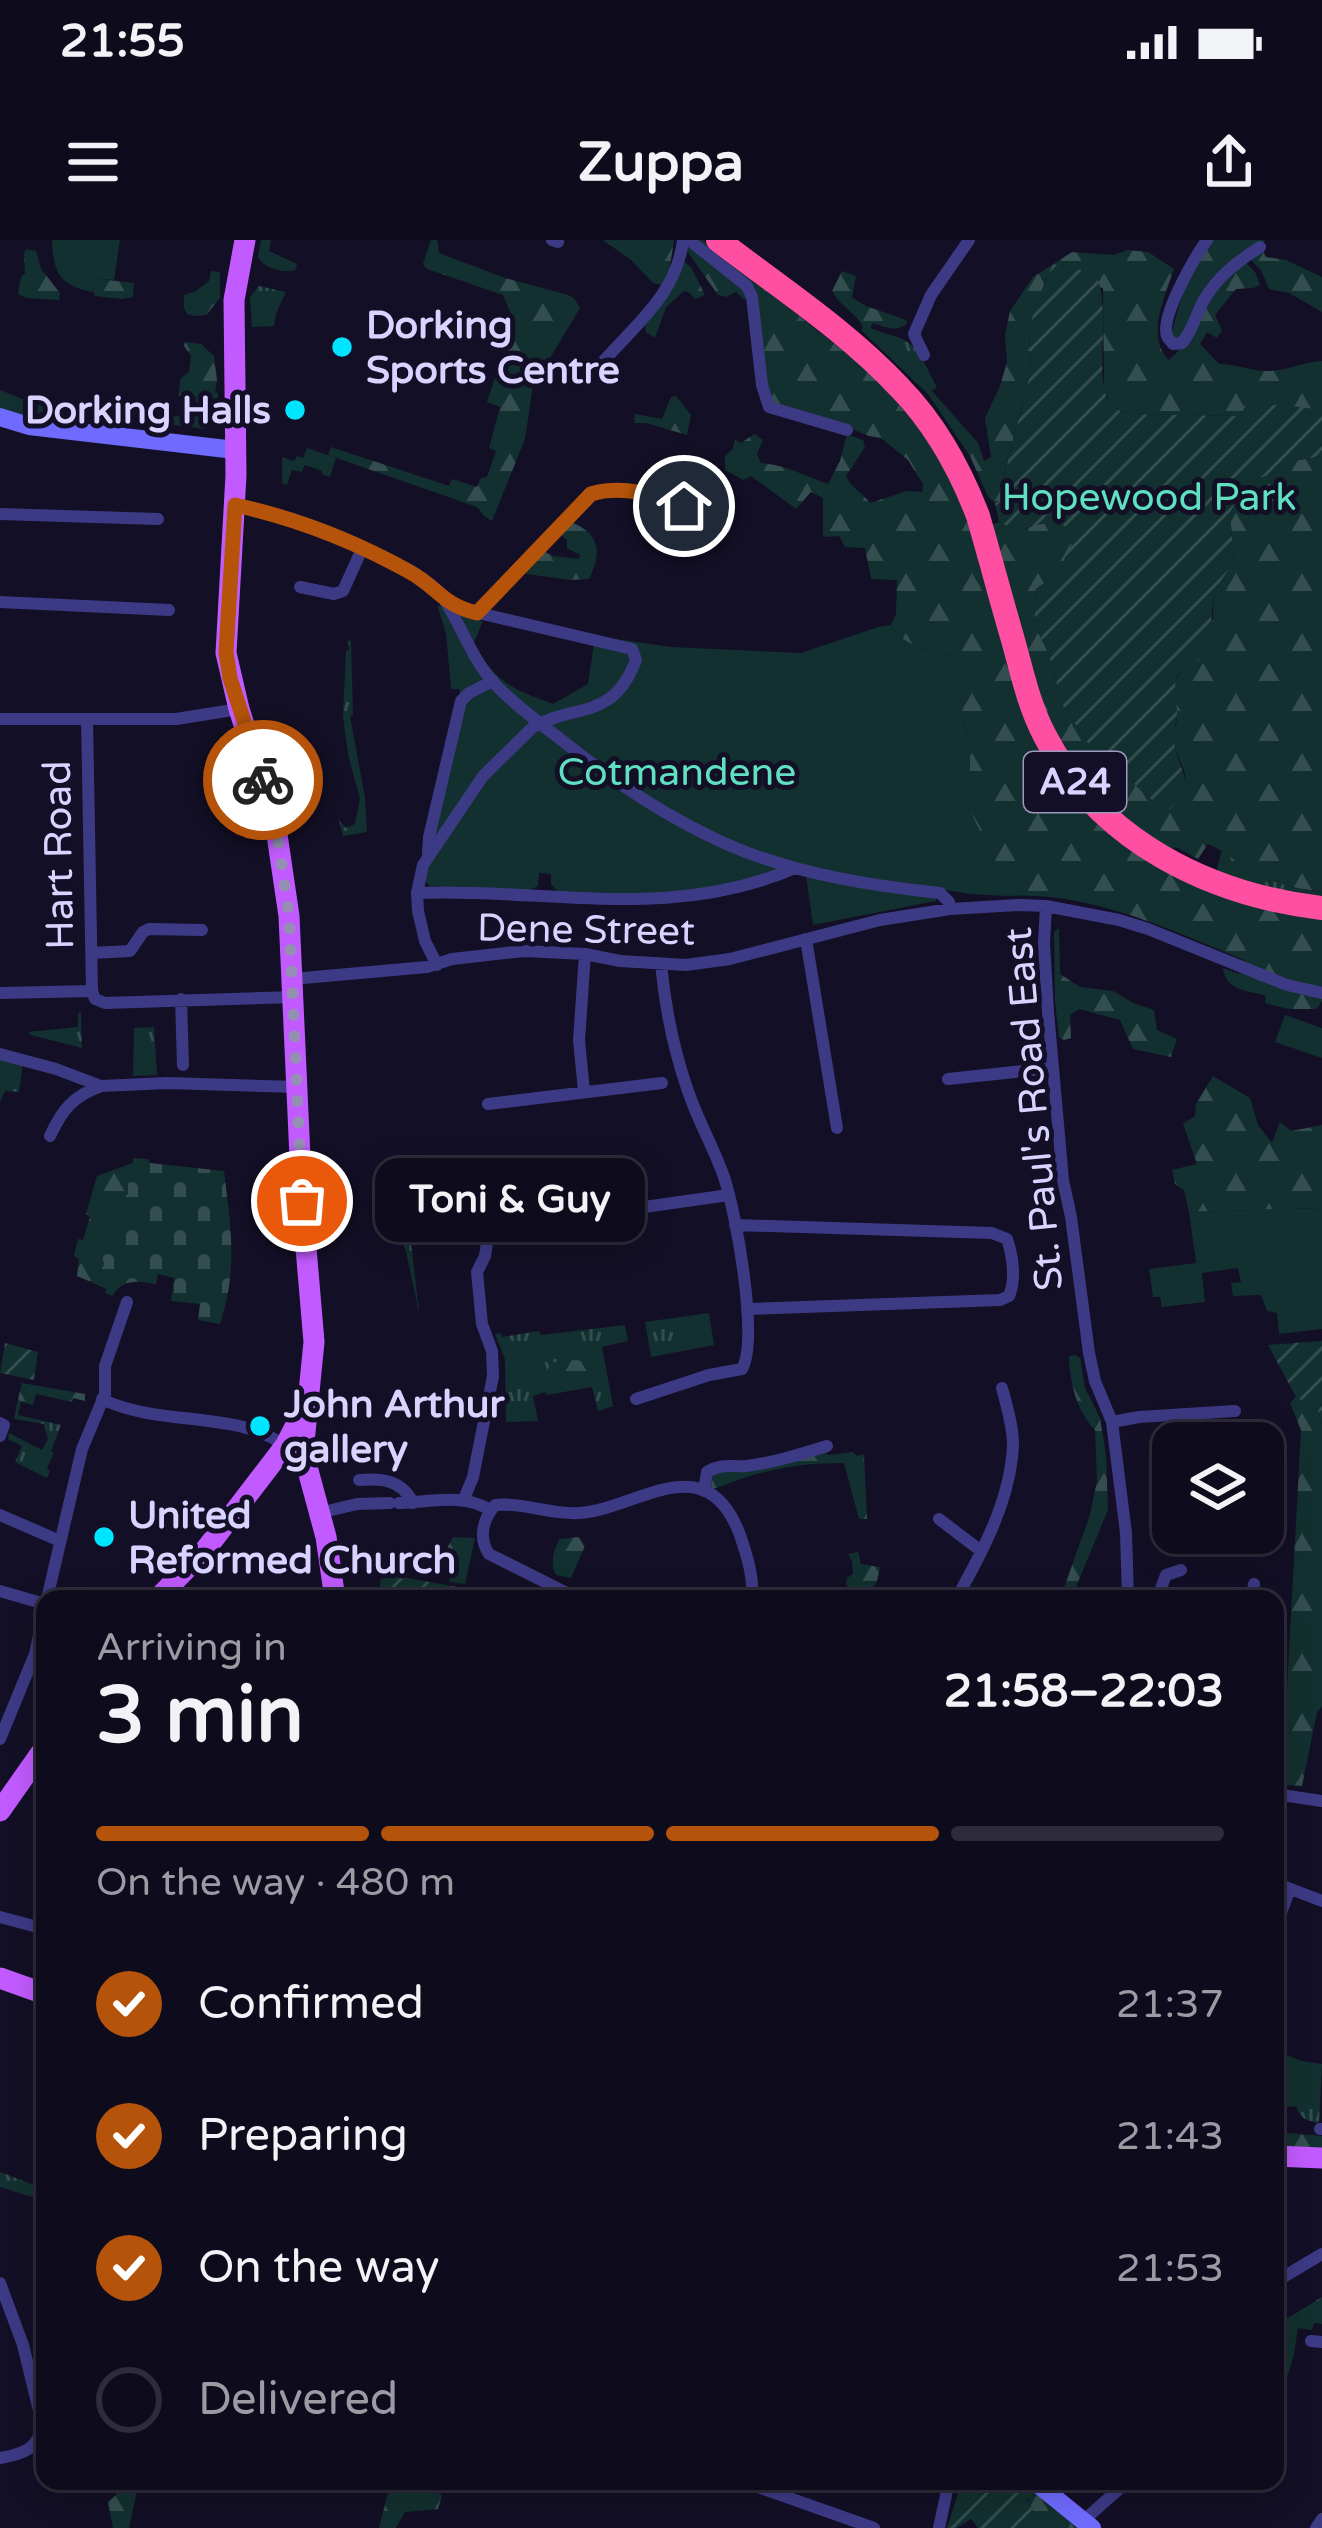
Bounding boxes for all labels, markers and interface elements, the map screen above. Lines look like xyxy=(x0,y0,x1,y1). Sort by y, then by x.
text: 21:55 xyxy=(60,15,185,69)
icon: menu xyxy=(60,129,126,195)
icon: share xyxy=(1196,129,1262,195)
text: Zuppa xyxy=(578,130,744,195)
place label: Dorking Sports Centre xyxy=(366,302,620,394)
marker: Dorking Sports Centre xyxy=(329,334,355,360)
place label: Dorking Halls xyxy=(25,387,271,434)
marker: Dorking Halls xyxy=(282,397,308,423)
pin xyxy=(633,455,735,557)
icon: home xyxy=(651,473,717,539)
park label: Hopewood Park xyxy=(1001,474,1297,521)
courier xyxy=(203,720,323,840)
icon: bike xyxy=(230,747,296,813)
park label: Cotmandene xyxy=(558,749,796,796)
road number: A24 xyxy=(1024,752,1126,812)
street label: Hart Road xyxy=(34,760,84,950)
street label: Dene Street xyxy=(477,905,696,955)
street label: St. Paul's Road East xyxy=(995,925,1073,1293)
pin xyxy=(251,1150,353,1252)
callout: Toni & Guy xyxy=(374,1159,644,1243)
icon: bag xyxy=(269,1168,335,1234)
text: Toni & Guy xyxy=(409,1176,611,1223)
place label: John Arthur gallery xyxy=(283,1381,506,1473)
marker: John Arthur gallery xyxy=(247,1413,273,1439)
map controls xyxy=(1152,1422,1284,1554)
button: layers xyxy=(1152,1422,1284,1554)
place label: United Reformed Church xyxy=(128,1492,456,1584)
marker: United Reformed Church xyxy=(91,1524,117,1550)
text: Arriving in xyxy=(96,1624,287,1671)
text: 21:58–22:03 xyxy=(944,1665,1224,1719)
text: 3 min xyxy=(96,1669,304,1763)
text: On the way · 480 m xyxy=(96,1859,455,1906)
icon: check xyxy=(96,1971,162,2037)
text: Confirmed xyxy=(198,1977,424,2031)
text: 21:37 xyxy=(1116,1981,1224,2028)
icon: check xyxy=(96,2103,162,2169)
text: Preparing xyxy=(198,2109,408,2163)
text: 21:43 xyxy=(1116,2113,1224,2160)
icon: check xyxy=(96,2235,162,2301)
text: On the way xyxy=(198,2241,439,2295)
text: 21:53 xyxy=(1116,2245,1224,2292)
text: Delivered xyxy=(198,2373,398,2427)

